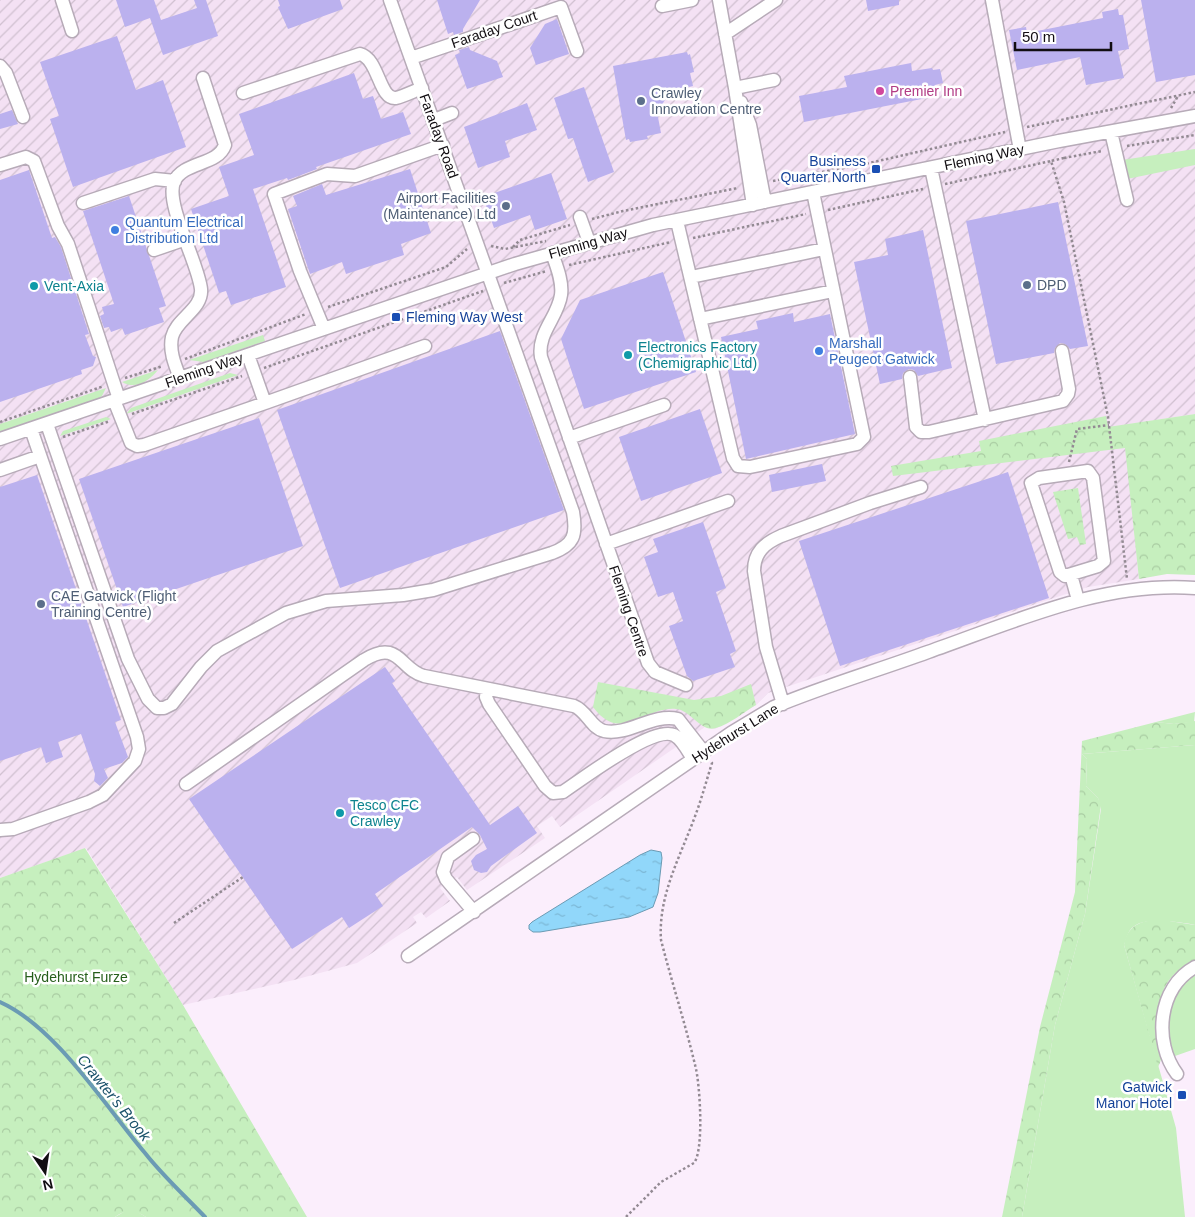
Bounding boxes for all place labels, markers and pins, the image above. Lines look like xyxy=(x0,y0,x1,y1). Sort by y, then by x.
place label: Premier Inn xyxy=(890,83,962,99)
place label: Crawley Innovation Centre xyxy=(651,85,762,117)
marker: Premier Inn xyxy=(874,85,886,97)
marker: Crawley Innovation Centre xyxy=(635,95,647,107)
place label: Business Quarter North xyxy=(780,153,866,185)
marker: Business Quarter North xyxy=(870,163,882,175)
place label: Airport Facilities (Maintenance) Ltd xyxy=(383,190,496,222)
marker: Airport Facilities (Maintenance) Ltd xyxy=(500,200,512,212)
place label: Quantum Electrical Distribution Ltd xyxy=(125,214,243,246)
marker: Quantum Electrical Distribution Ltd xyxy=(109,224,121,236)
place label: DPD xyxy=(1037,277,1067,293)
place label: Vent-Axia xyxy=(44,278,104,294)
marker: DPD xyxy=(1021,279,1033,291)
marker: Vent-Axia xyxy=(28,280,40,292)
place label: Fleming Way West xyxy=(406,309,523,325)
marker: Fleming Way West xyxy=(390,311,402,323)
place label: Marshall Peugeot Gatwick xyxy=(829,335,936,367)
place label: Electronics Factory (Chemigraphic Ltd) xyxy=(638,339,757,371)
marker: Marshall Peugeot Gatwick xyxy=(813,345,825,357)
marker: Electronics Factory (Chemigraphic Ltd) xyxy=(622,349,634,361)
place label: CAE Gatwick (Flight Training Centre) xyxy=(51,588,176,620)
marker: CAE Gatwick (Flight Training Centre) xyxy=(35,598,47,610)
place label: Tesco CFC Crawley xyxy=(350,797,419,829)
marker: Tesco CFC Crawley xyxy=(334,807,346,819)
place label: Gatwick Manor Hotel xyxy=(1096,1079,1173,1111)
marker: Gatwick Manor Hotel xyxy=(1176,1089,1188,1101)

